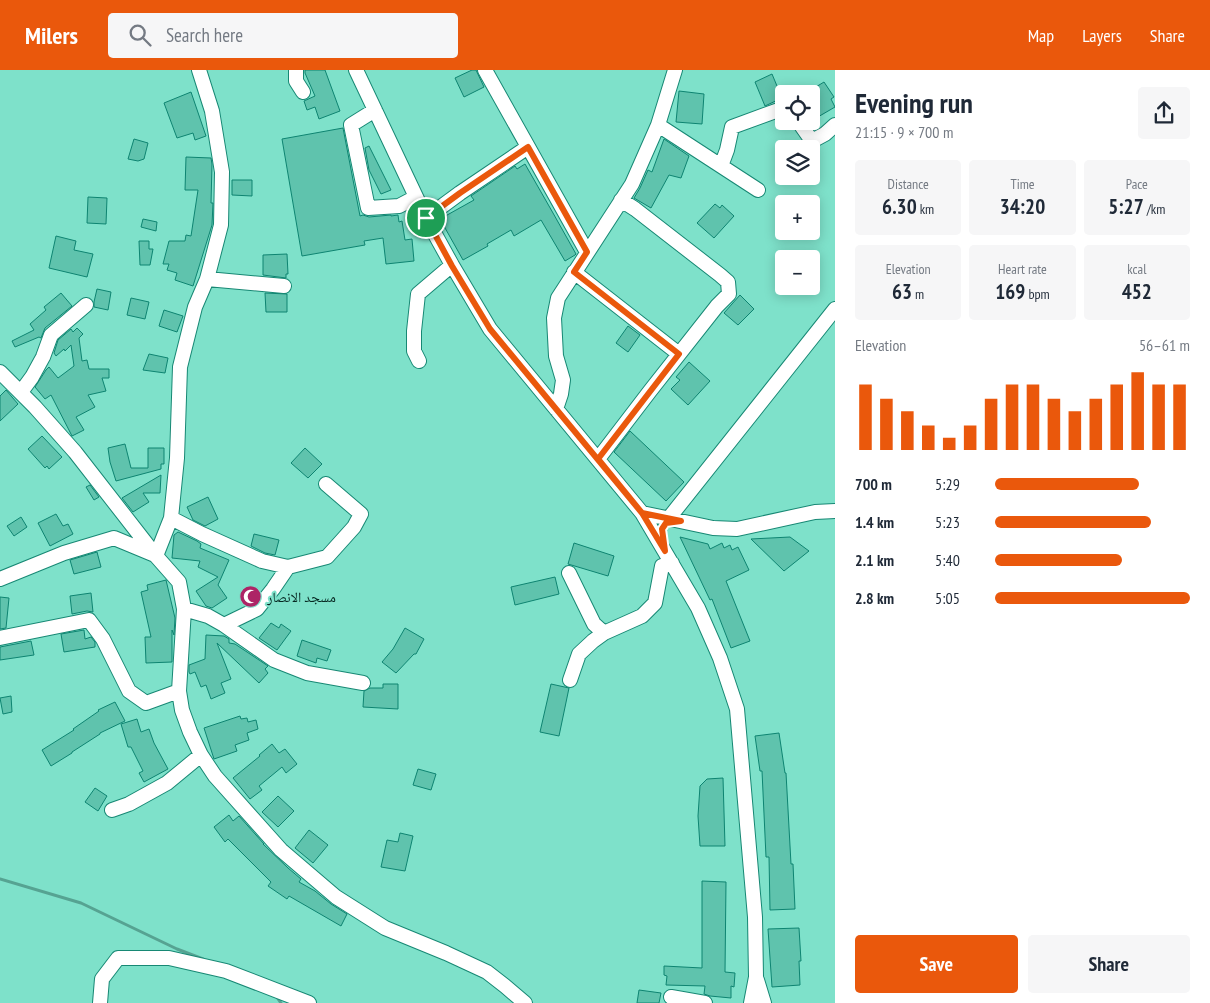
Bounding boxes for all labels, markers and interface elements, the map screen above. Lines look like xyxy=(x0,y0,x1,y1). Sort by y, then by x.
search box xyxy=(108,13,458,58)
text: Milers xyxy=(25,20,78,51)
icon: search xyxy=(126,21,154,49)
text: Search here xyxy=(166,23,243,47)
text: Map xyxy=(1028,24,1054,47)
text: Layers xyxy=(1082,24,1122,47)
text: Share xyxy=(1150,24,1185,47)
text: Evening run xyxy=(855,84,973,121)
map controls xyxy=(775,85,820,295)
button: locate xyxy=(775,85,820,130)
button: share xyxy=(1138,87,1190,139)
text: 21:15 · 9 × 700 m xyxy=(855,122,953,142)
button: layers xyxy=(775,140,820,185)
text: Distance xyxy=(888,175,929,193)
text: Time xyxy=(1010,175,1035,193)
text: Pace xyxy=(1126,175,1148,193)
text: 6.30 xyxy=(882,193,917,220)
text: 34:20 xyxy=(1000,193,1045,220)
text: 5:27 xyxy=(1108,193,1144,220)
button: + xyxy=(775,195,820,240)
pin xyxy=(405,197,447,239)
text: km xyxy=(917,200,934,218)
text: /km xyxy=(1144,200,1165,218)
icon: arrive xyxy=(412,204,440,232)
button: − xyxy=(775,250,820,295)
text: Elevation xyxy=(886,260,931,278)
text: Heart rate xyxy=(998,260,1047,278)
text: kcal xyxy=(1127,260,1146,278)
text: 63 xyxy=(892,278,912,305)
text: 169 xyxy=(995,278,1025,305)
text: 452 xyxy=(1122,278,1152,305)
text: m xyxy=(912,285,924,303)
text: bpm xyxy=(1025,285,1050,303)
text: Elevation xyxy=(855,335,906,355)
text: 56–61 m xyxy=(1139,335,1190,355)
text: 700 m xyxy=(855,474,892,494)
text: 5:29 xyxy=(935,474,960,494)
text: 1.4 km xyxy=(855,512,894,532)
text: 5:23 xyxy=(935,512,960,532)
text: 2.1 km xyxy=(855,550,894,570)
text: 5:40 xyxy=(935,550,960,570)
mosque icon: مسجد الانصار xyxy=(239,585,263,609)
place label: مسجد الانصار xyxy=(266,588,336,606)
text: 2.8 km xyxy=(855,588,894,608)
text: 5:05 xyxy=(935,588,960,608)
button: Save xyxy=(855,935,1018,993)
button: Share xyxy=(1028,935,1190,993)

